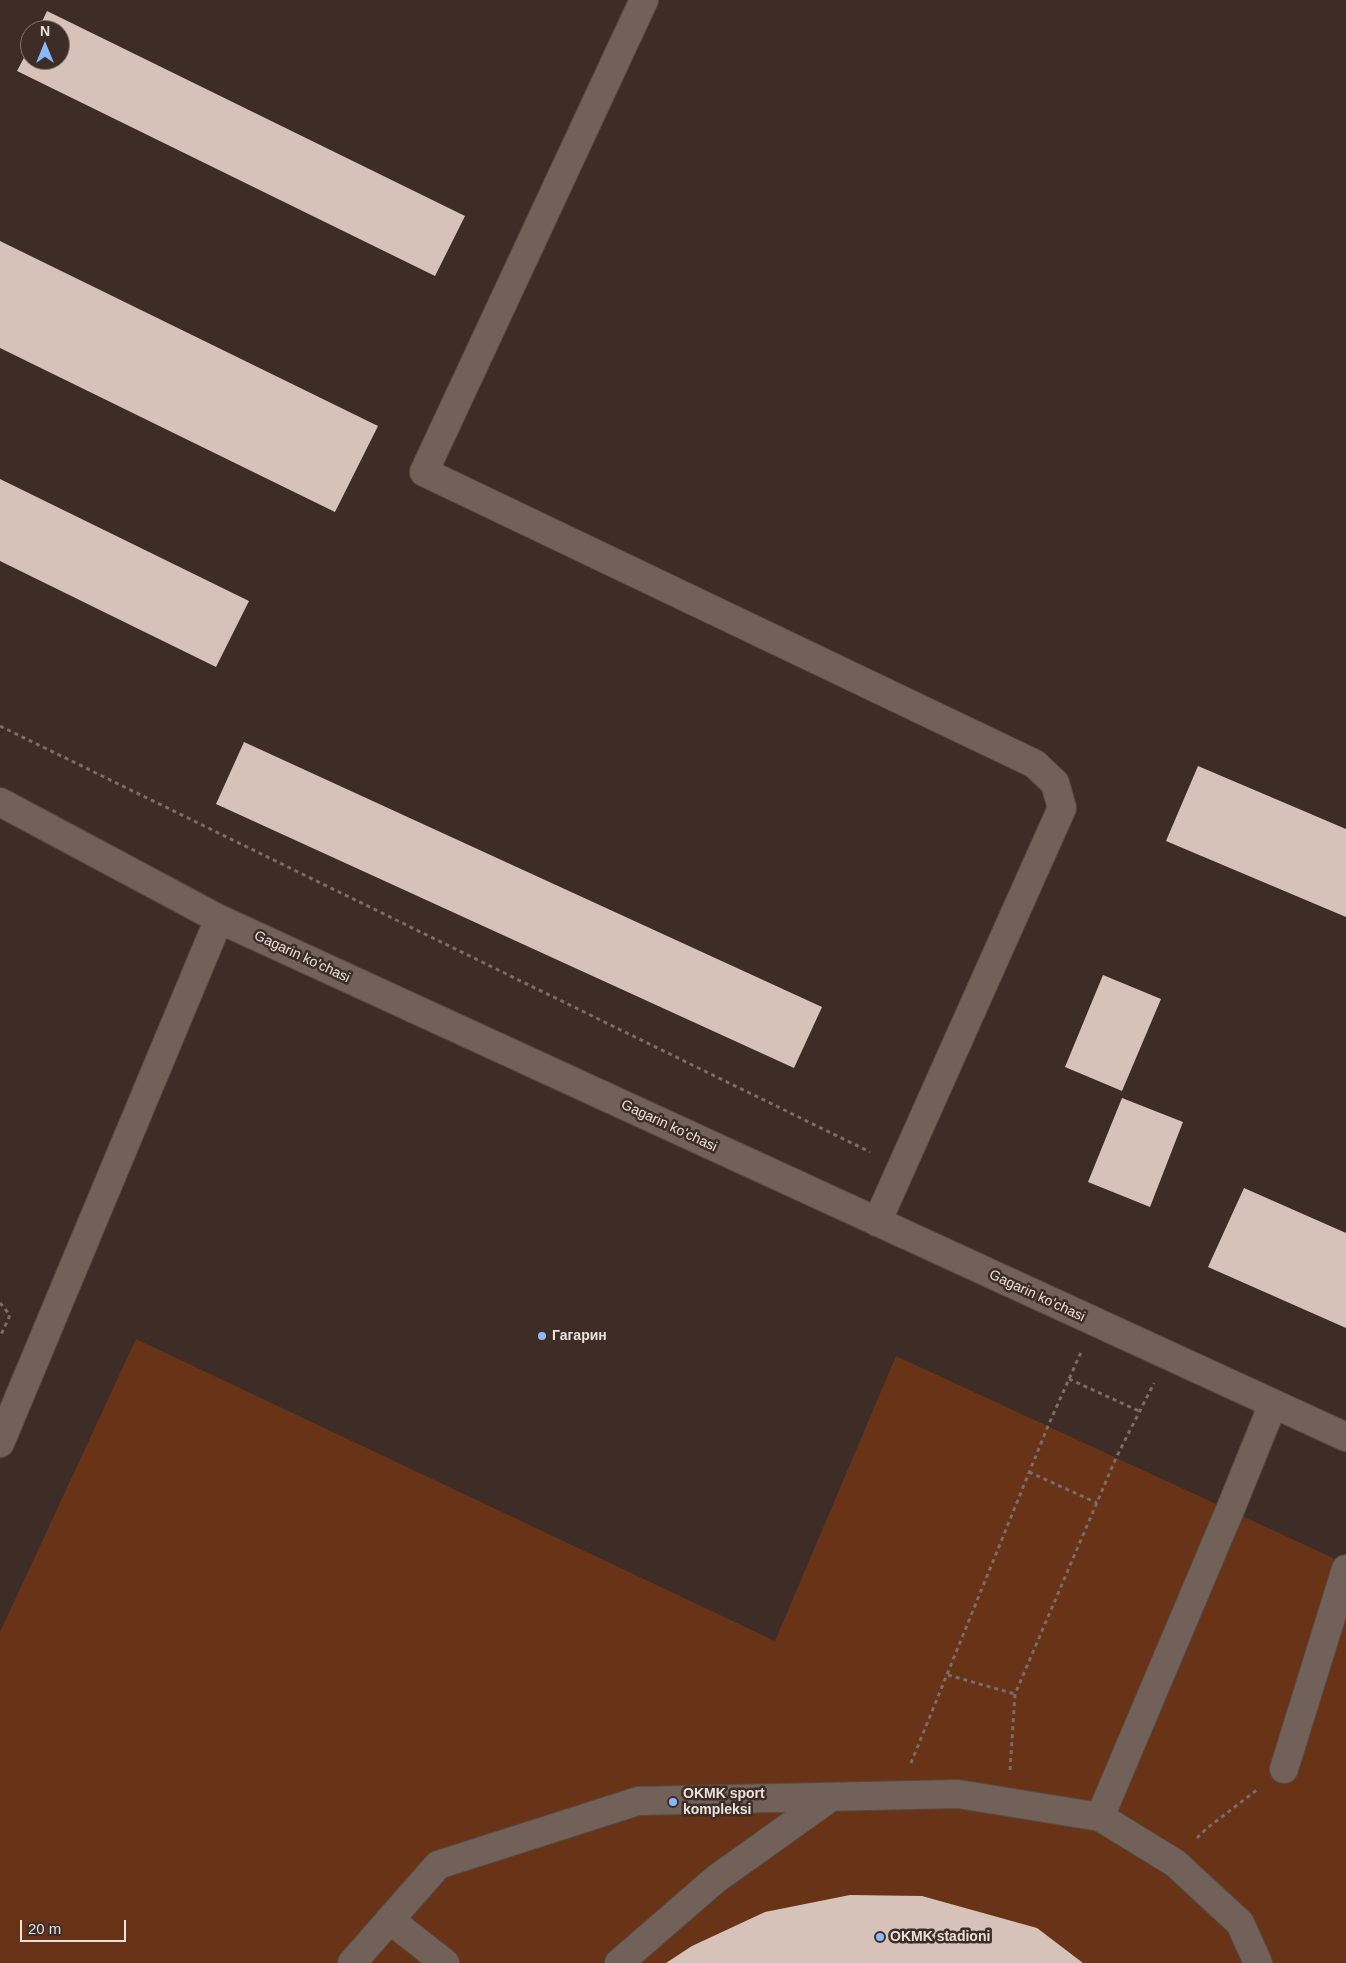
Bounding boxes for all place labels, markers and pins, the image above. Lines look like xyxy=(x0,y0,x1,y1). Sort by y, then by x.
place label: Гагарин xyxy=(552,1328,607,1344)
marker: Гагарин xyxy=(536,1330,548,1342)
place label: OKMK sport kompleksi xyxy=(683,1786,765,1818)
marker: OKMK sport kompleksi xyxy=(667,1796,679,1808)
place label: OKMK stadioni xyxy=(890,1929,990,1945)
marker: OKMK stadioni xyxy=(874,1931,886,1943)

